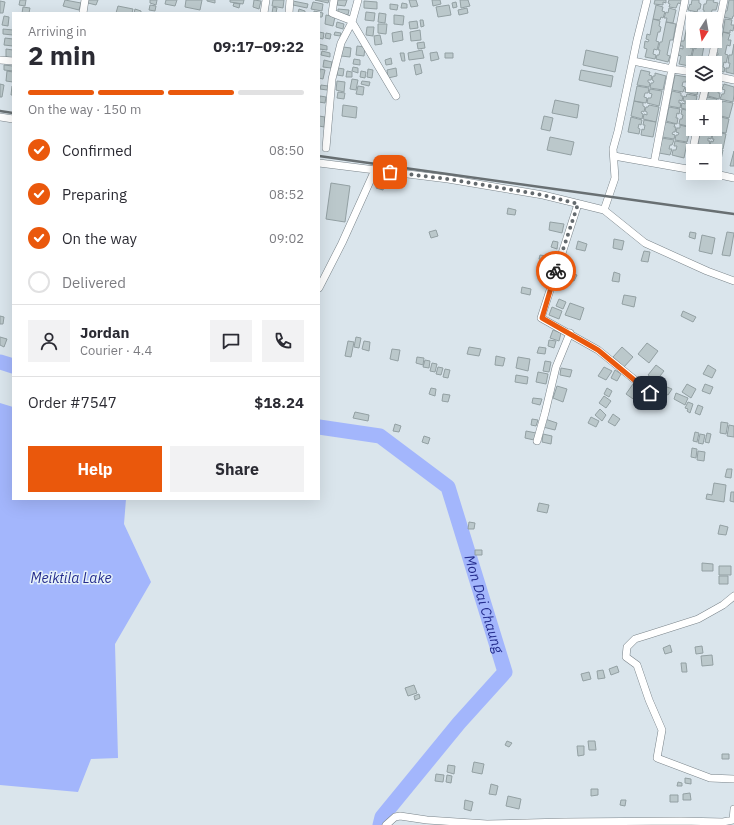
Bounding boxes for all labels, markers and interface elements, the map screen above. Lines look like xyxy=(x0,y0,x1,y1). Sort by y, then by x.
north arrow xyxy=(686,12,722,48)
map controls xyxy=(686,12,722,180)
text: Arriving in xyxy=(28,23,87,40)
text: 09:17–09:22 xyxy=(213,37,304,56)
text: 2 min xyxy=(28,38,96,72)
button: layers xyxy=(686,56,722,92)
button: + xyxy=(686,100,722,136)
text: On the way · 150 m xyxy=(28,101,141,118)
icon: check xyxy=(28,139,50,161)
text: Confirmed xyxy=(62,141,132,160)
text: 08:50 xyxy=(269,142,304,159)
button: − xyxy=(686,144,722,180)
pin xyxy=(373,155,407,189)
icon: bag xyxy=(379,161,401,183)
icon: check xyxy=(28,183,50,205)
text: Preparing xyxy=(62,185,127,204)
text: 08:52 xyxy=(269,186,304,203)
icon: check xyxy=(28,227,50,249)
text: On the way xyxy=(62,229,137,248)
text: 09:02 xyxy=(269,230,304,247)
courier xyxy=(536,251,576,291)
icon: bike xyxy=(545,260,567,282)
text: Delivered xyxy=(62,273,126,292)
button: person xyxy=(28,320,70,362)
button: chat xyxy=(210,320,252,362)
button: phone xyxy=(262,320,304,362)
text: Jordan xyxy=(80,323,129,342)
text: Courier · 4.4 xyxy=(80,342,152,359)
pin xyxy=(633,376,667,410)
icon: home xyxy=(639,382,661,404)
text: Order #7547 xyxy=(28,393,117,412)
text: $18.24 xyxy=(254,393,304,412)
button: Help xyxy=(28,446,162,492)
button: Share xyxy=(170,446,304,492)
water label: Mon Dai Chaung xyxy=(460,553,508,656)
water label: Meiktila Lake xyxy=(30,569,112,587)

